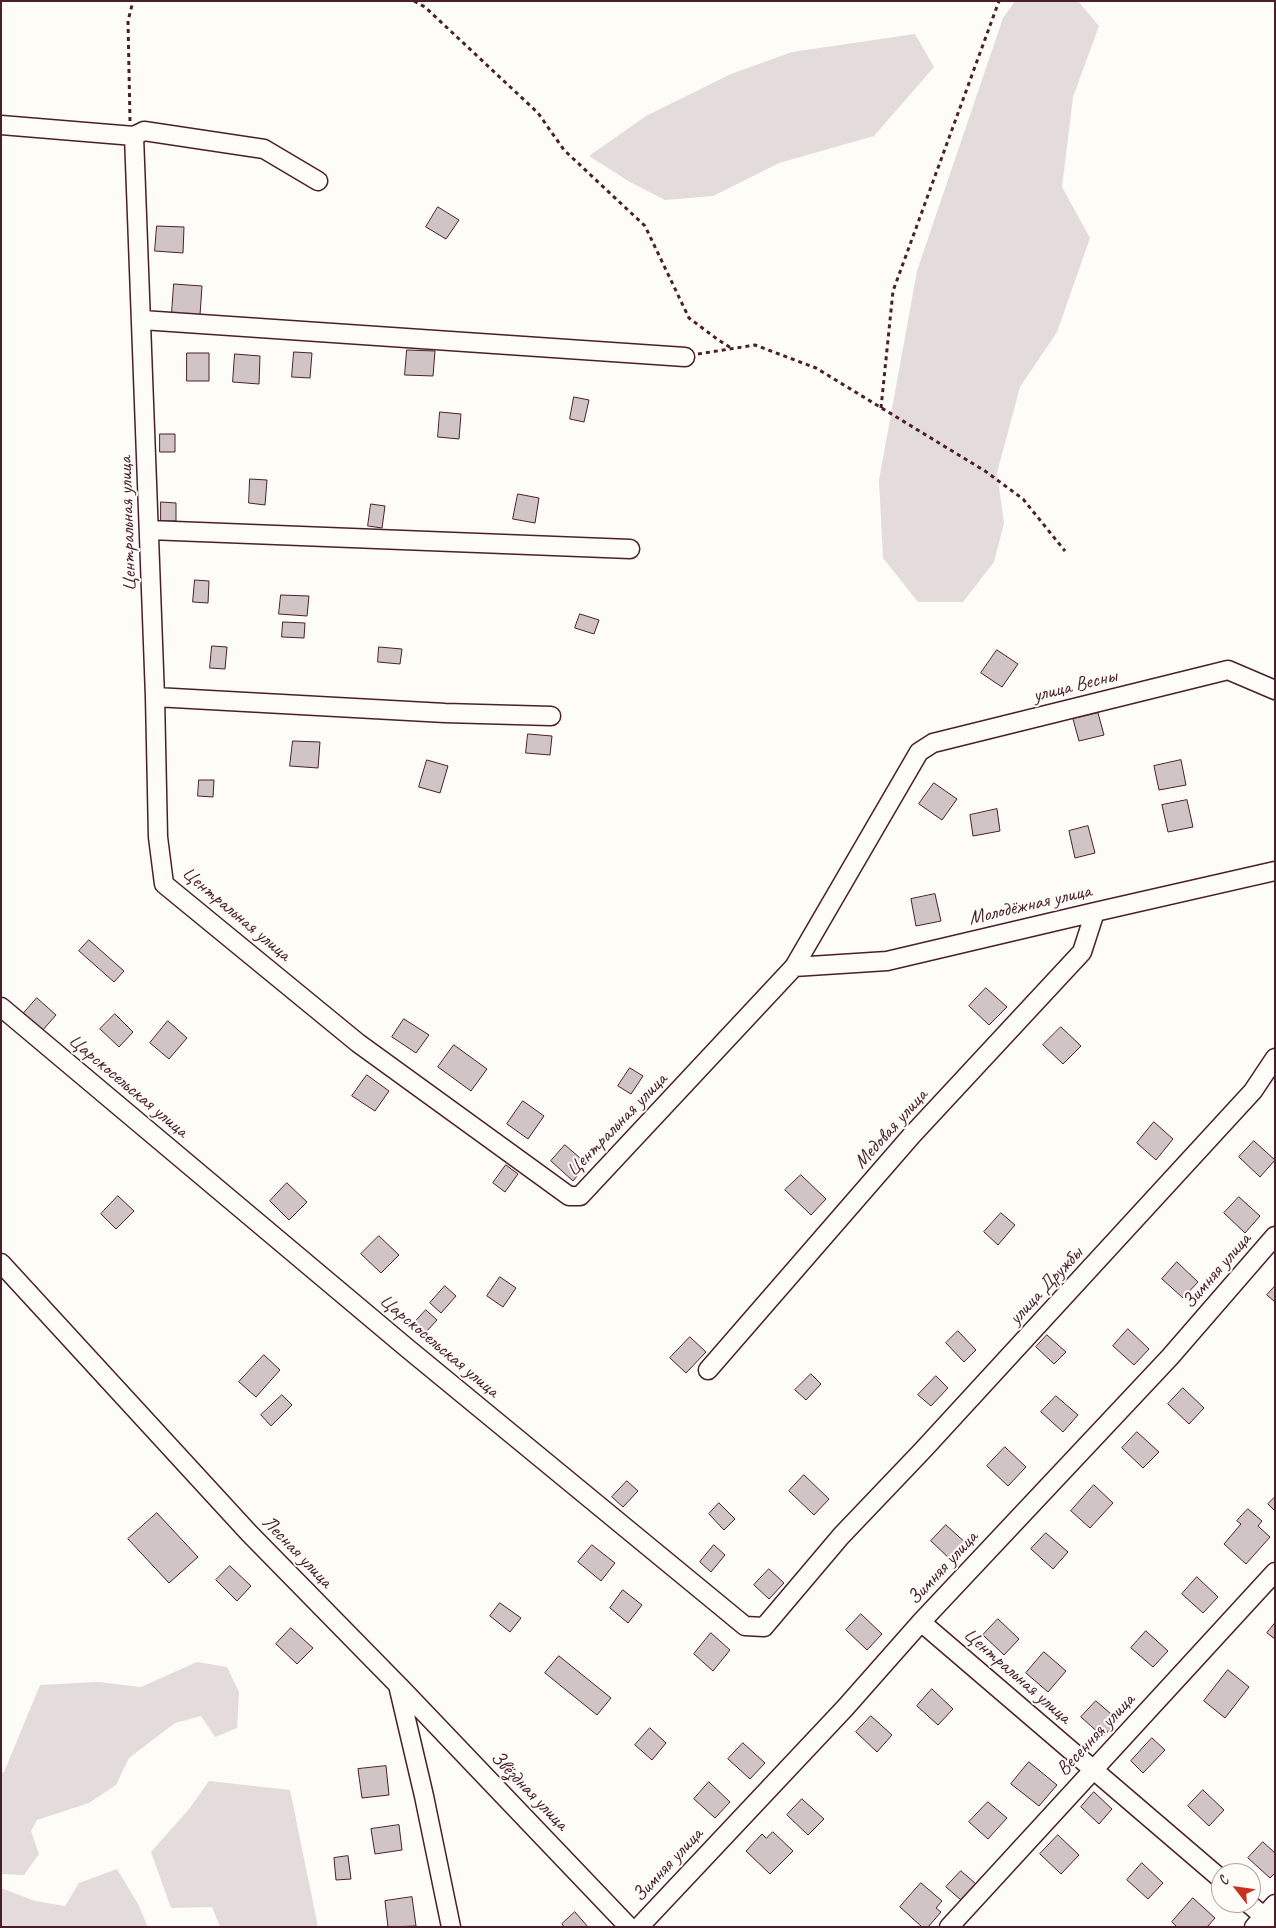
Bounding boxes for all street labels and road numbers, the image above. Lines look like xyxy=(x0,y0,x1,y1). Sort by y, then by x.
street label: Центральная улица xyxy=(114,456,142,592)
street label: улица Весны xyxy=(1031,664,1119,708)
street label: Центральная улица xyxy=(177,861,295,967)
street label: Молодёжная улица xyxy=(966,879,1094,931)
street label: Царскосельская улица xyxy=(63,1029,193,1143)
street label: Центральная улица xyxy=(561,1068,673,1182)
street label: Медовая улица xyxy=(849,1084,933,1174)
street label: Зимняя улица xyxy=(1178,1228,1256,1314)
street label: улица Дружбы xyxy=(1004,1242,1088,1330)
street label: Царскосельская улица xyxy=(374,1289,504,1403)
street label: Лесная улица xyxy=(257,1511,337,1593)
street label: Зимняя улица xyxy=(903,1526,983,1610)
street label: Центральная улица xyxy=(958,1623,1076,1729)
street label: Весенняя улица xyxy=(1052,1689,1140,1781)
street label: Звёздная улица xyxy=(485,1746,573,1836)
street label: Зимняя улица xyxy=(628,1823,708,1907)

